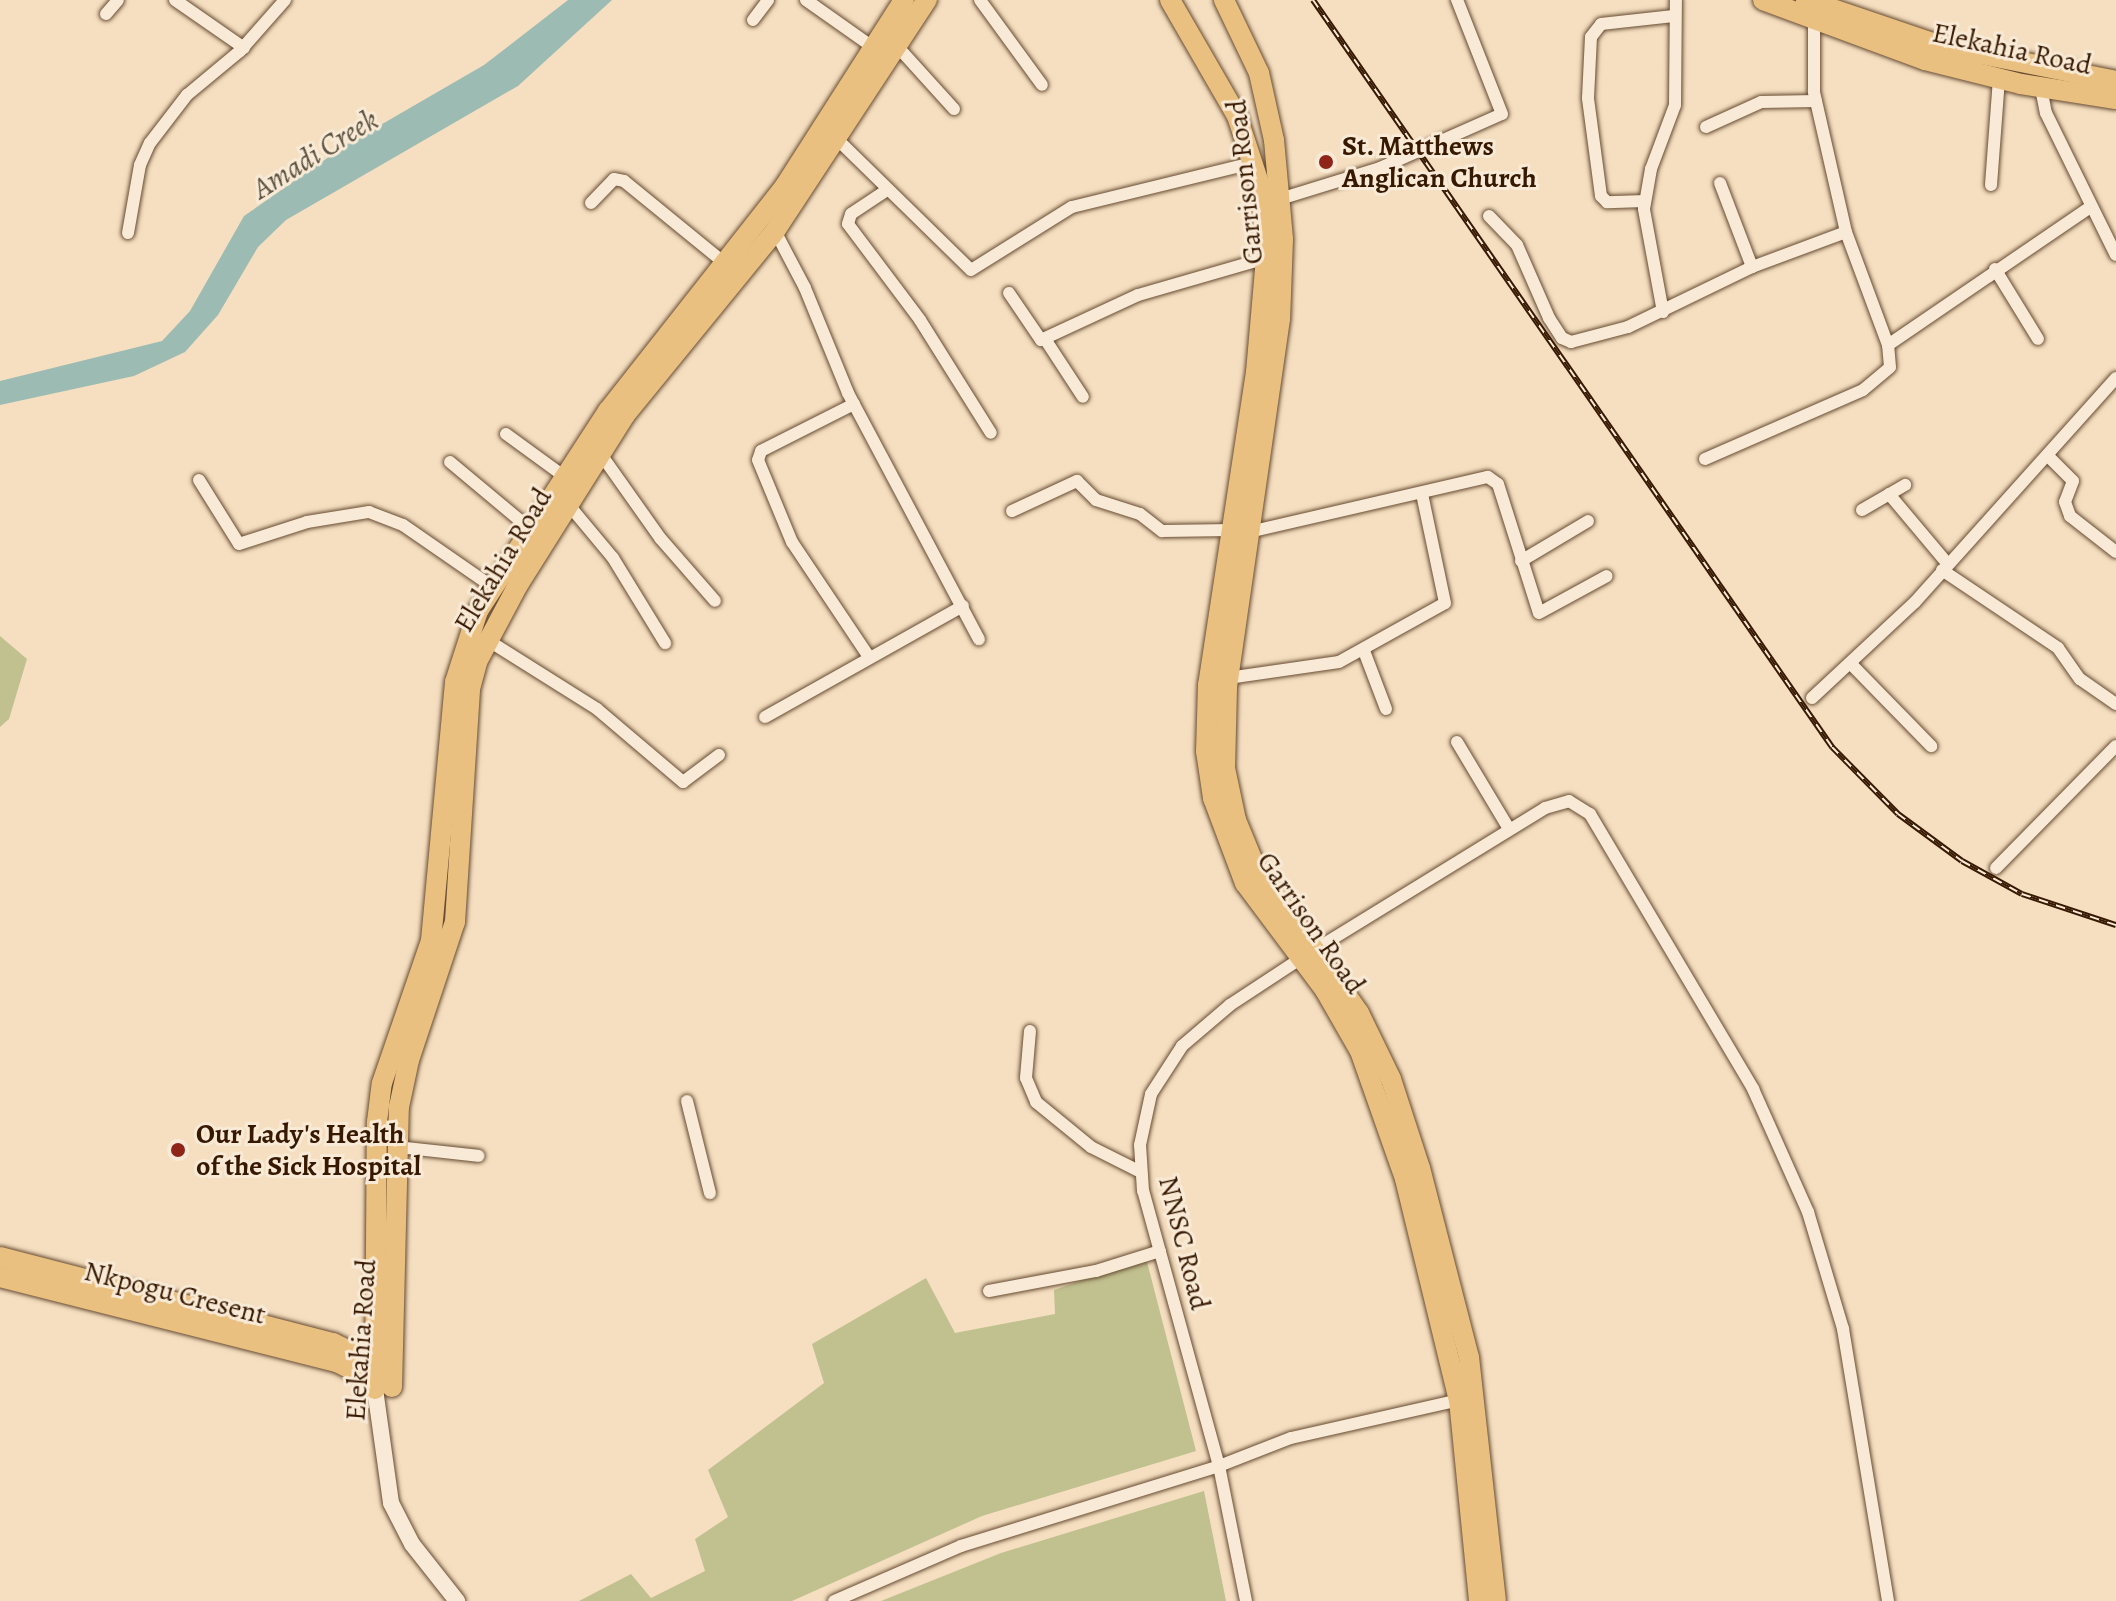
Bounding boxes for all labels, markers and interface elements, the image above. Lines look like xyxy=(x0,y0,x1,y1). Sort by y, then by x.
street label: Elekahia Road xyxy=(1929,16,2095,82)
street label: Garrison Road xyxy=(1220,98,1270,266)
water label: Amadi Creek xyxy=(246,101,384,207)
place label: St. Matthews Anglican Church xyxy=(1342,129,1537,195)
marker: St. Matthews Anglican Church xyxy=(1317,153,1335,171)
street label: Elekahia Road xyxy=(447,482,559,638)
street label: Garrison Road xyxy=(1250,846,1372,1000)
place label: Our Lady's Health of the Sick Hospital xyxy=(196,1117,421,1183)
marker: Our Lady's Health of the Sick Hospital xyxy=(167,1139,189,1161)
street label: NNSC Road xyxy=(1151,1173,1217,1313)
street label: Nkpogu Cresent xyxy=(81,1254,269,1332)
street label: Elekahia Road xyxy=(339,1258,383,1422)

